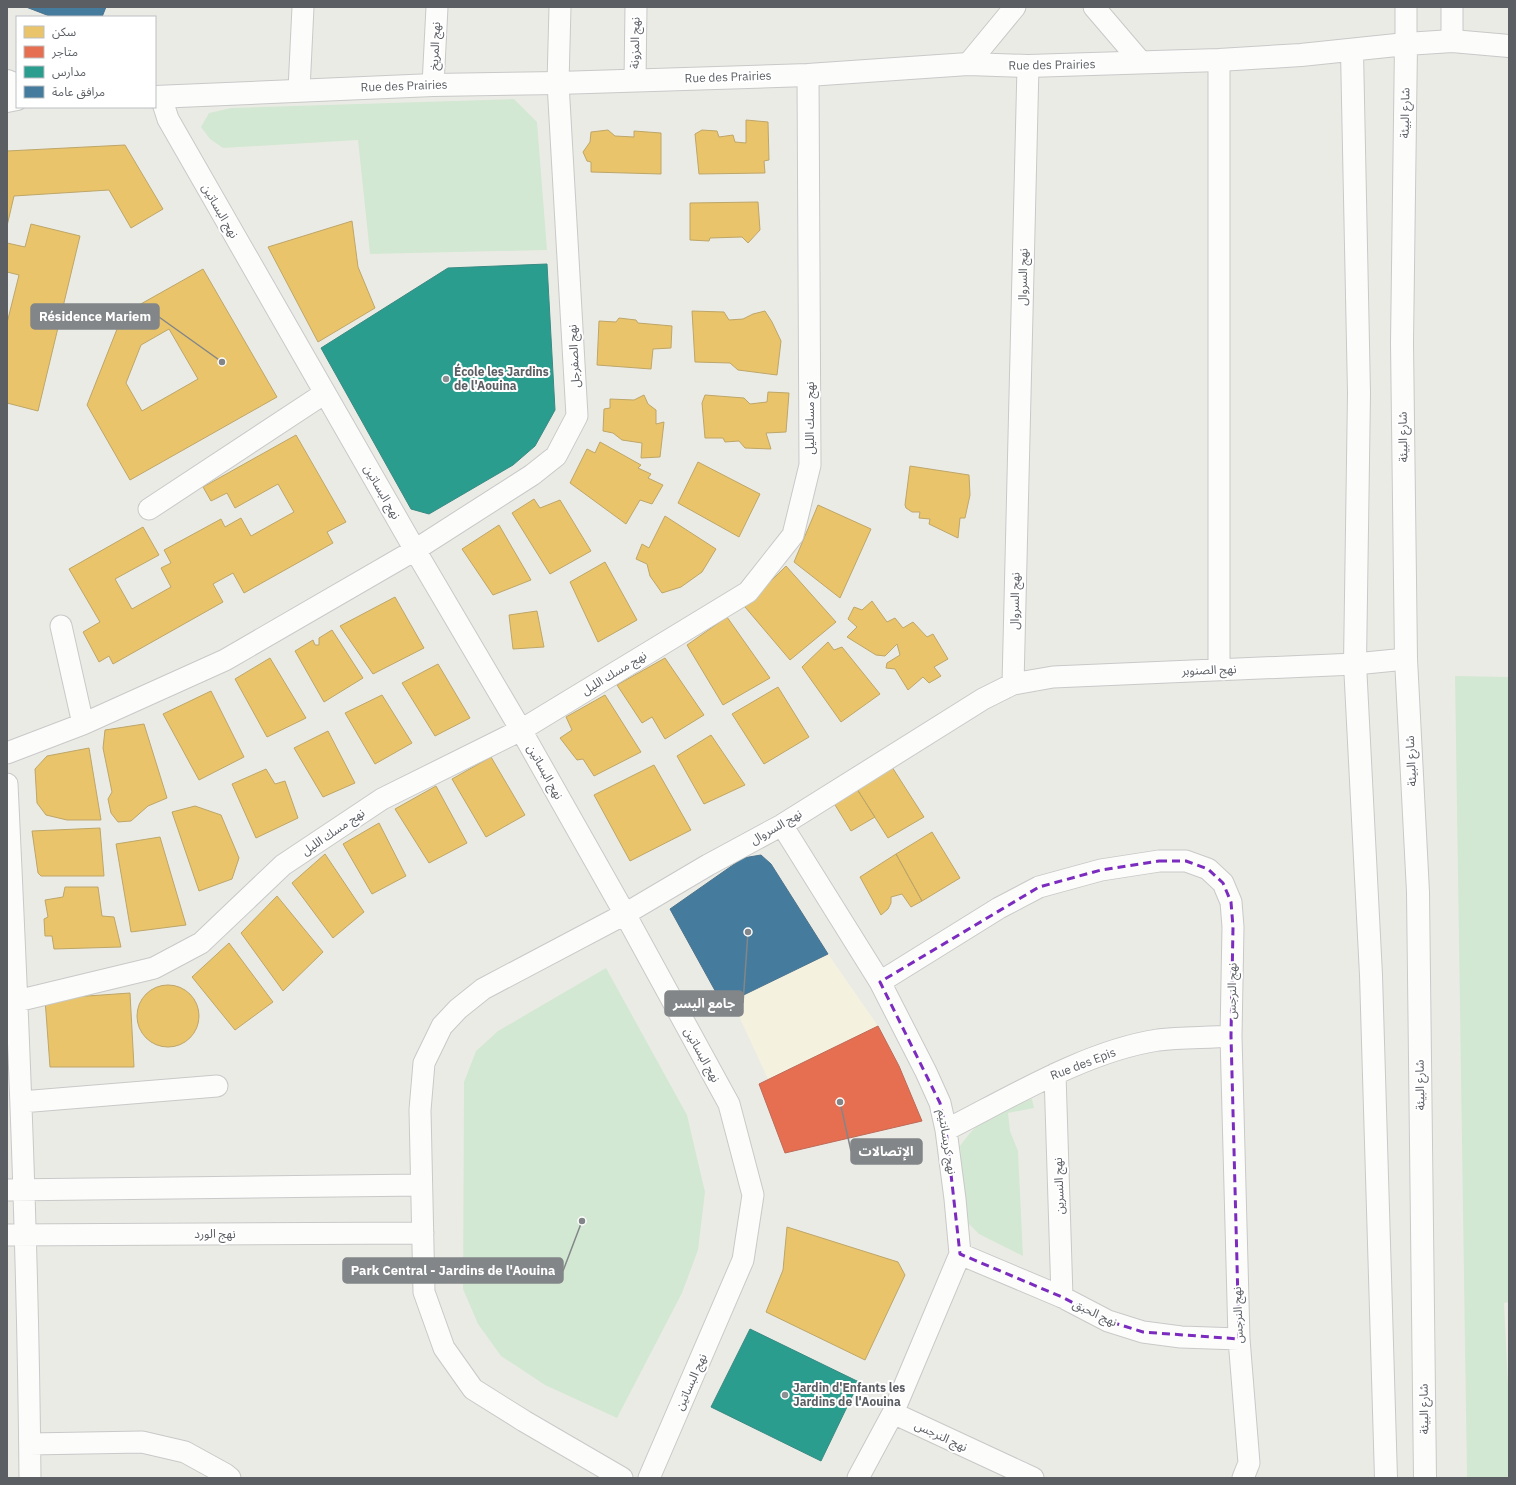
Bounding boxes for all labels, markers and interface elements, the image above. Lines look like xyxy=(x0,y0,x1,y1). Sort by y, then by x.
legend xyxy=(16,16,156,108)
street label: نهج المزونة xyxy=(627,17,644,69)
street label: نهج المريخ xyxy=(426,21,445,71)
text: سكن xyxy=(52,24,76,39)
text: متاجر xyxy=(51,44,78,59)
street label: Rue des Prairies xyxy=(1008,56,1096,73)
text: مدارس xyxy=(52,64,86,79)
street label: Rue des Prairies xyxy=(684,67,772,86)
street label: Rue des Prairies xyxy=(360,76,448,95)
text: مرافق عامة xyxy=(52,84,105,100)
street label: شارع البيئة xyxy=(1397,87,1414,139)
street label: نهج البساتين xyxy=(197,181,242,242)
street label: نهج السروال xyxy=(1015,248,1032,306)
callout: Résidence Mariem xyxy=(31,304,159,329)
text: Résidence Mariem xyxy=(39,308,151,325)
street label: نهج الصفرجل xyxy=(564,324,585,388)
place label: École les Jardins de l'Aouina xyxy=(454,363,549,393)
marker: École les Jardins de l'Aouina xyxy=(441,374,451,384)
street label: نهج مسك الليل xyxy=(802,381,819,455)
street label: شارع البيئة xyxy=(1395,411,1412,463)
street label: نهج البساتين xyxy=(359,462,404,523)
street label: نهج السروال xyxy=(1007,572,1024,630)
street label: نهج مسك الليل xyxy=(579,647,650,700)
street label: نهج الصنوبر xyxy=(1180,661,1237,680)
street label: شارع البيئة xyxy=(1402,735,1421,787)
street label: نهج البساتين xyxy=(522,742,567,803)
street label: نهج مسك الليل xyxy=(298,805,368,860)
street label: نهج السروال xyxy=(747,806,805,849)
street label: نهج النرجس xyxy=(1224,963,1241,1019)
callout: جامع اليسر xyxy=(665,991,743,1016)
text: جامع اليسر xyxy=(672,995,735,1013)
street label: نهج البساتين xyxy=(679,1025,724,1086)
street label: Rue des Epis xyxy=(1048,1044,1118,1083)
street label: شارع البيئة xyxy=(1412,1059,1429,1111)
street label: نهج كريسانتيم xyxy=(933,1108,960,1176)
callout: الإتصالات xyxy=(851,1139,922,1164)
text: الإتصالات xyxy=(858,1143,914,1161)
street label: نهج النسرين xyxy=(1050,1157,1069,1215)
street label: نهج الورد xyxy=(194,1226,236,1243)
callout: Park Central - Jardins de l'Aouina xyxy=(343,1258,563,1283)
text: Park Central - Jardins de l'Aouina xyxy=(351,1262,555,1279)
street label: نهج النرجس xyxy=(1229,1286,1248,1344)
street label: نهج الحبق xyxy=(1070,1296,1120,1331)
street label: نهج البساتين xyxy=(671,1351,712,1413)
place label: Jardin d'Enfants les Jardins de l'Aouina xyxy=(793,1380,905,1409)
street label: شارع البيئة xyxy=(1416,1383,1433,1435)
marker: Jardin d'Enfants les Jardins de l'Aouina xyxy=(780,1390,790,1400)
street label: نهج النرجس xyxy=(912,1417,970,1456)

